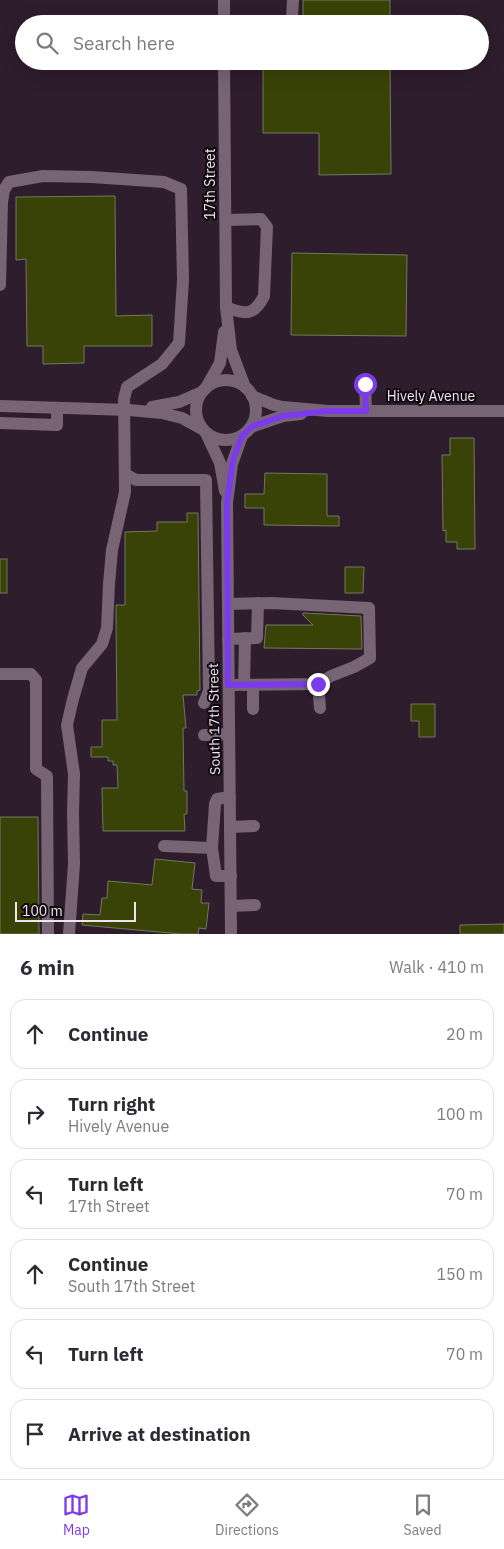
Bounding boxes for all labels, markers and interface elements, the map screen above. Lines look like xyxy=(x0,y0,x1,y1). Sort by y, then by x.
search box xyxy=(15,15,489,70)
icon: search xyxy=(33,29,61,57)
text: Search here xyxy=(73,31,175,55)
street label: 17th Street xyxy=(201,148,219,220)
route start xyxy=(354,373,377,396)
street label: Hively Avenue xyxy=(387,387,476,405)
street label: South 17th Street xyxy=(204,663,224,775)
route end xyxy=(307,673,330,696)
scale bar xyxy=(15,899,136,922)
text: 100 m xyxy=(22,902,63,920)
text: 6 min xyxy=(20,953,75,981)
text: Walk · 410 m xyxy=(389,957,484,977)
icon: ahead xyxy=(21,1020,49,1048)
text: Continue xyxy=(68,1022,148,1046)
text: 20 m xyxy=(446,1024,483,1044)
text: Turn right xyxy=(68,1092,155,1116)
icon: right xyxy=(21,1100,49,1128)
text: 100 m xyxy=(436,1104,483,1124)
text: Hively Avenue xyxy=(68,1116,169,1136)
text: Turn left xyxy=(68,1172,144,1196)
icon: left xyxy=(21,1180,49,1208)
text: 70 m xyxy=(446,1184,483,1204)
text: 17th Street xyxy=(68,1196,150,1216)
text: Continue xyxy=(68,1252,148,1276)
icon: ahead xyxy=(21,1260,49,1288)
text: 150 m xyxy=(436,1264,483,1284)
text: South 17th Street xyxy=(68,1276,195,1296)
icon: left xyxy=(21,1340,49,1368)
text: Turn left xyxy=(68,1342,144,1366)
text: 70 m xyxy=(446,1344,483,1364)
icon: arrive xyxy=(21,1420,49,1448)
text: Arrive at destination xyxy=(68,1422,251,1446)
tab: Map xyxy=(62,1491,90,1539)
tab: Directions xyxy=(215,1491,279,1539)
tab: Saved xyxy=(404,1491,442,1539)

